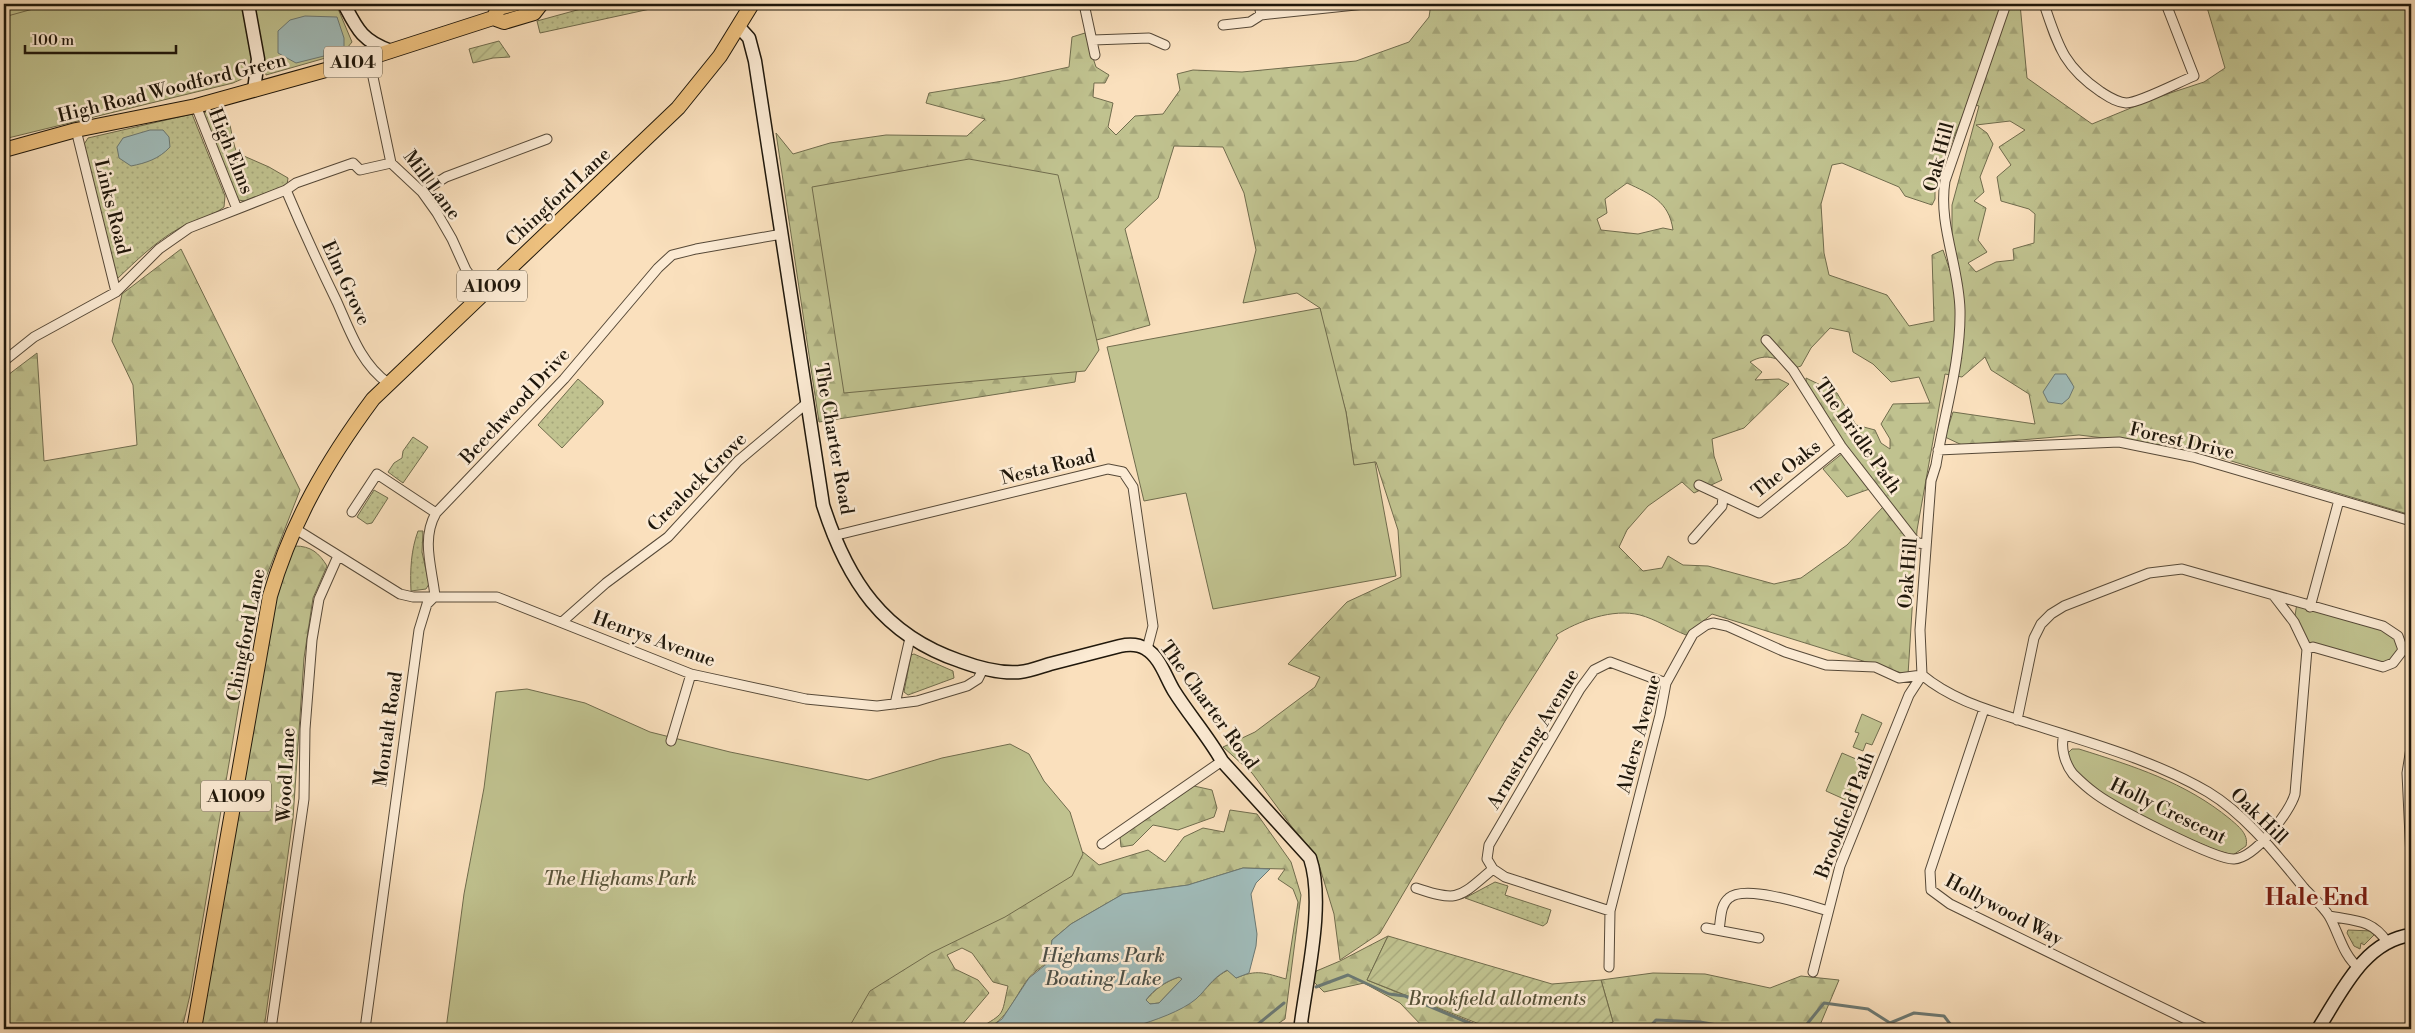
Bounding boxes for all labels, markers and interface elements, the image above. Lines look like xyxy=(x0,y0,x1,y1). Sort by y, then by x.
scale bar xyxy=(25,22,176,54)
text: 100 m xyxy=(32,31,74,50)
road number: A104 xyxy=(324,46,382,78)
street label: High Road Woodford Green xyxy=(55,48,289,128)
street label: High Elms xyxy=(203,105,259,197)
street label: Oak Hill xyxy=(1918,119,1960,194)
street label: Chingford Lane xyxy=(500,142,616,252)
street label: Mill Lane xyxy=(398,145,466,225)
street label: Links Road xyxy=(89,157,135,257)
street label: Elm Grove xyxy=(316,237,376,329)
road number: A1009 xyxy=(457,270,527,302)
street label: Beechwood Drive xyxy=(454,343,575,470)
street label: The Charter Road xyxy=(809,362,859,517)
street label: The Bridle Path xyxy=(1809,373,1907,499)
street label: Forest Drive xyxy=(2127,417,2237,465)
street label: Crealock Grove xyxy=(642,427,752,537)
street label: The Oaks xyxy=(1747,435,1825,503)
street label: Nesta Road xyxy=(998,444,1098,490)
street label: Oak Hill xyxy=(1893,536,1923,609)
street label: Chingford Lane xyxy=(221,567,271,703)
street label: Henrys Avenue xyxy=(589,606,719,672)
street label: The Charter Road xyxy=(1154,636,1264,774)
street label: Armstrong Avenue xyxy=(1481,664,1584,815)
street label: Montalt Road xyxy=(368,670,408,788)
street label: Alders Avenue xyxy=(1611,672,1666,797)
street label: Wood Lane xyxy=(271,727,300,824)
street label: Brookfield Path xyxy=(1809,748,1880,883)
street label: Holly Crescent xyxy=(2106,772,2230,850)
road number: A1009 xyxy=(201,780,271,811)
street label: Oak Hill xyxy=(2225,783,2293,850)
park label: The Highams Park xyxy=(543,867,697,891)
street label: Hollywood Way xyxy=(1941,869,2068,951)
district label: Hale End xyxy=(2265,883,2369,913)
water label: Highams Park Boating Lake xyxy=(1040,944,1165,992)
park label: Brookfield allotments xyxy=(1407,987,1586,1011)

